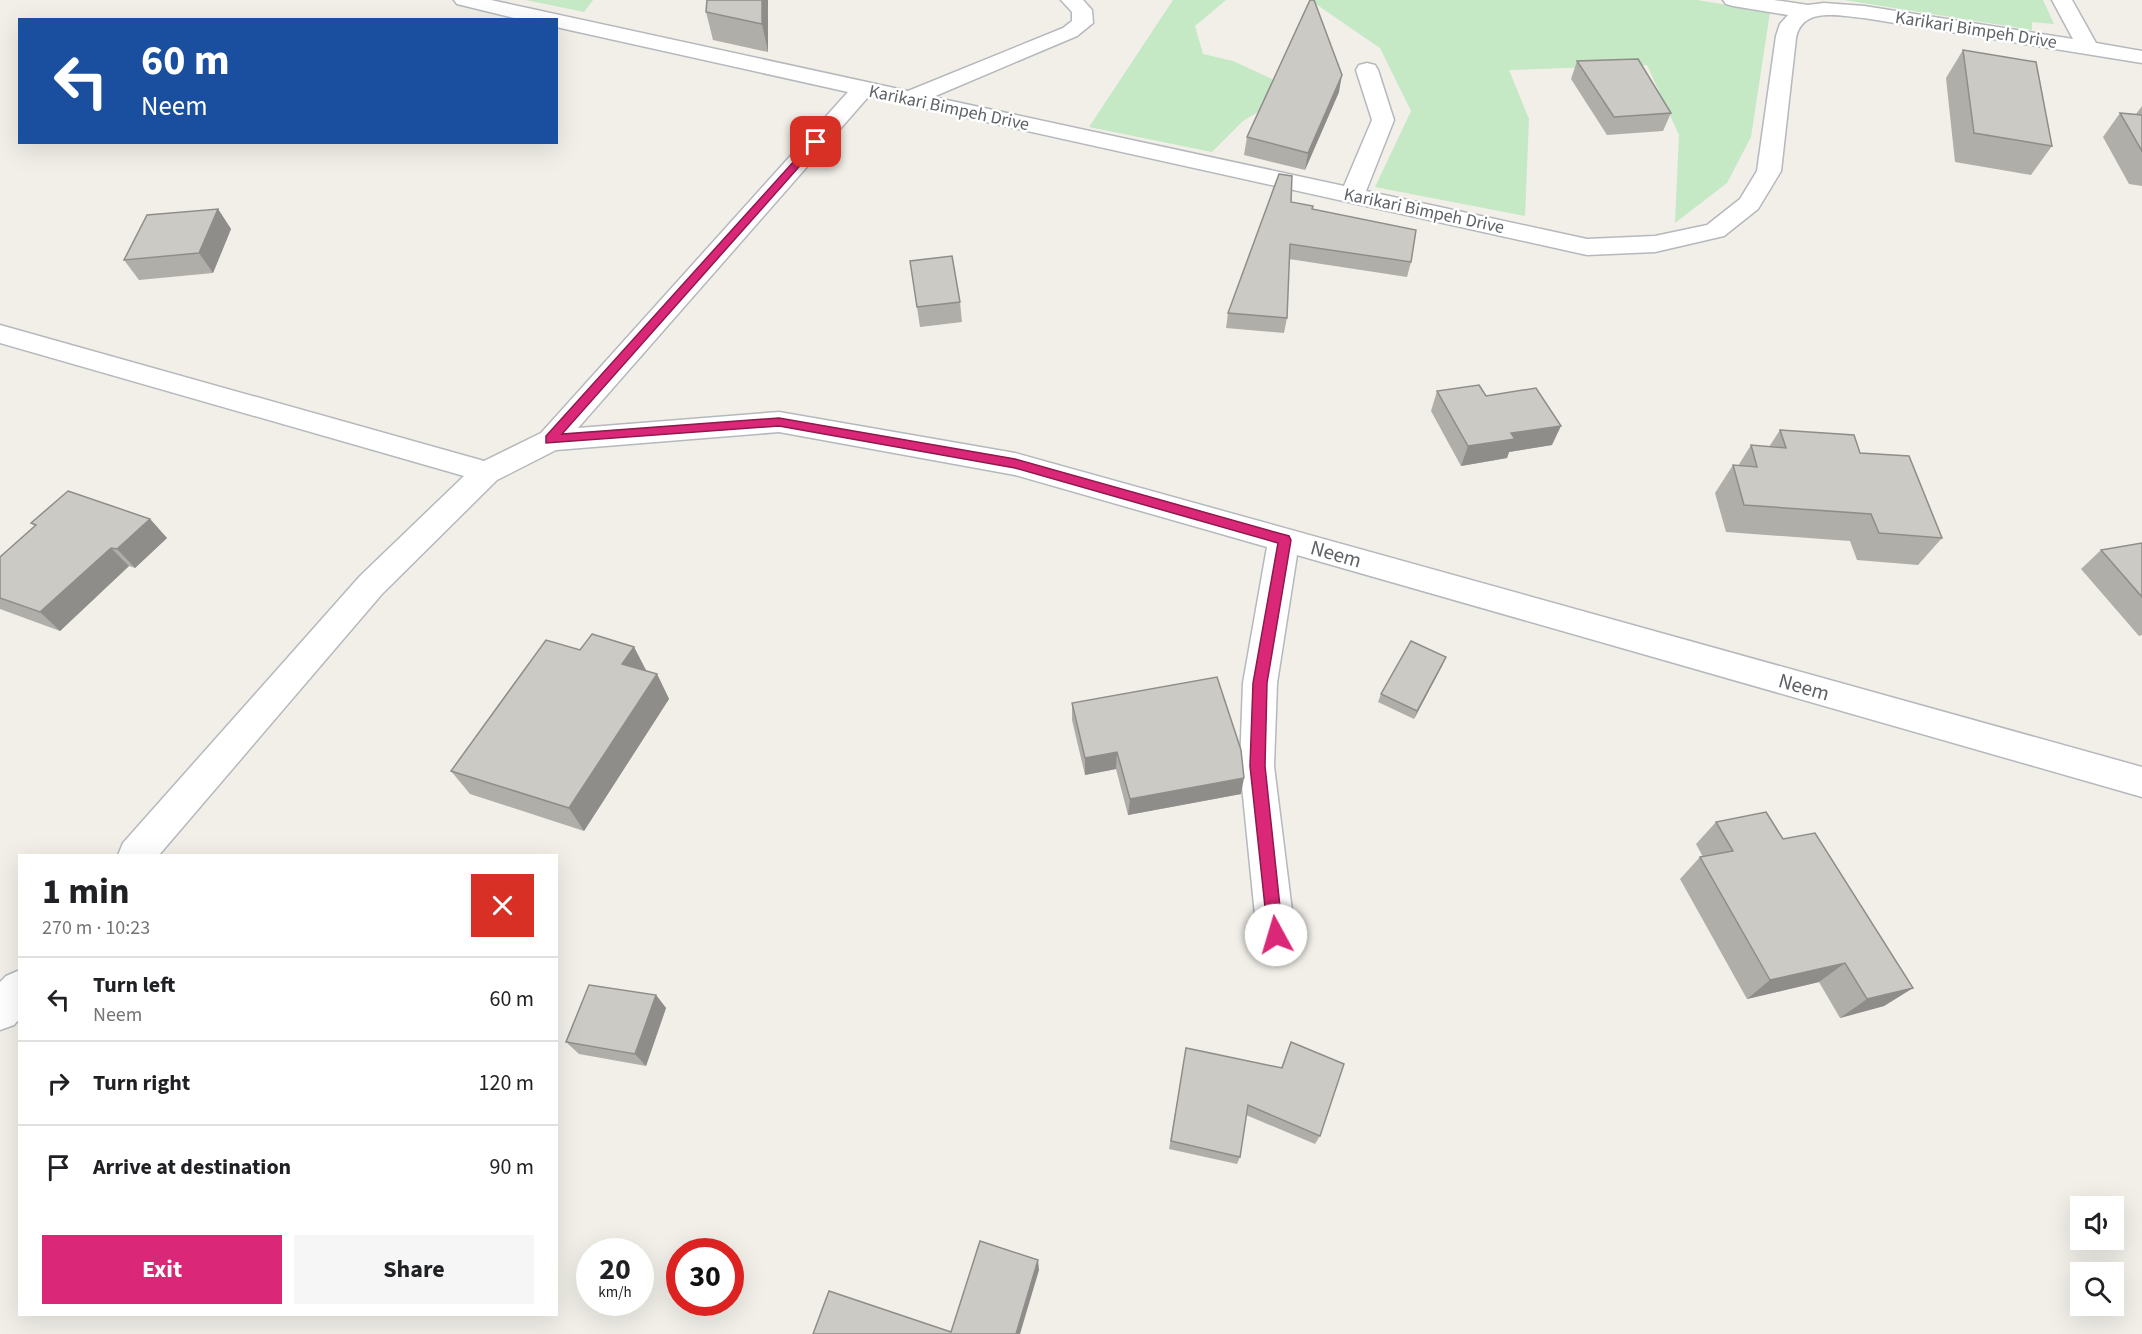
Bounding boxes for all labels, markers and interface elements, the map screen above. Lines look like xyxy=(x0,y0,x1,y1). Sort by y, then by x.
street label: Karikari Bimpeh Drive xyxy=(1893,5,2059,55)
text: 60 m xyxy=(141,31,230,91)
icon: left xyxy=(42,42,120,120)
street label: Karikari Bimpeh Drive xyxy=(866,79,1032,137)
text: Neem xyxy=(141,87,208,126)
pin xyxy=(790,116,841,167)
icon: arrive xyxy=(799,125,832,158)
street label: Karikari Bimpeh Drive xyxy=(1341,182,1507,240)
street label: Neem xyxy=(1307,532,1365,576)
street label: Neem xyxy=(1775,665,1833,709)
text: 1 min xyxy=(42,866,130,917)
button: close xyxy=(471,874,534,937)
position arrow xyxy=(1244,903,1308,967)
text: 270 m · 10:23 xyxy=(42,914,150,942)
text: Turn left xyxy=(93,969,175,1001)
icon: left xyxy=(42,983,75,1016)
text: 60 m xyxy=(489,983,534,1015)
text: Neem xyxy=(93,1001,142,1029)
icon: right xyxy=(42,1067,75,1100)
text: Turn right xyxy=(93,1067,190,1099)
text: 120 m xyxy=(479,1067,534,1099)
icon: arrive xyxy=(42,1151,75,1184)
text: Arrive at destination xyxy=(93,1151,291,1183)
text: 90 m xyxy=(489,1151,534,1183)
map controls xyxy=(2070,1196,2124,1316)
button: sound xyxy=(2070,1196,2124,1250)
button: Exit xyxy=(42,1235,282,1304)
button: Share xyxy=(294,1235,534,1304)
speed limit sign: 30 xyxy=(666,1238,744,1316)
text: 20 xyxy=(599,1248,631,1291)
button: search xyxy=(2070,1262,2124,1316)
text: km/h xyxy=(598,1282,632,1303)

